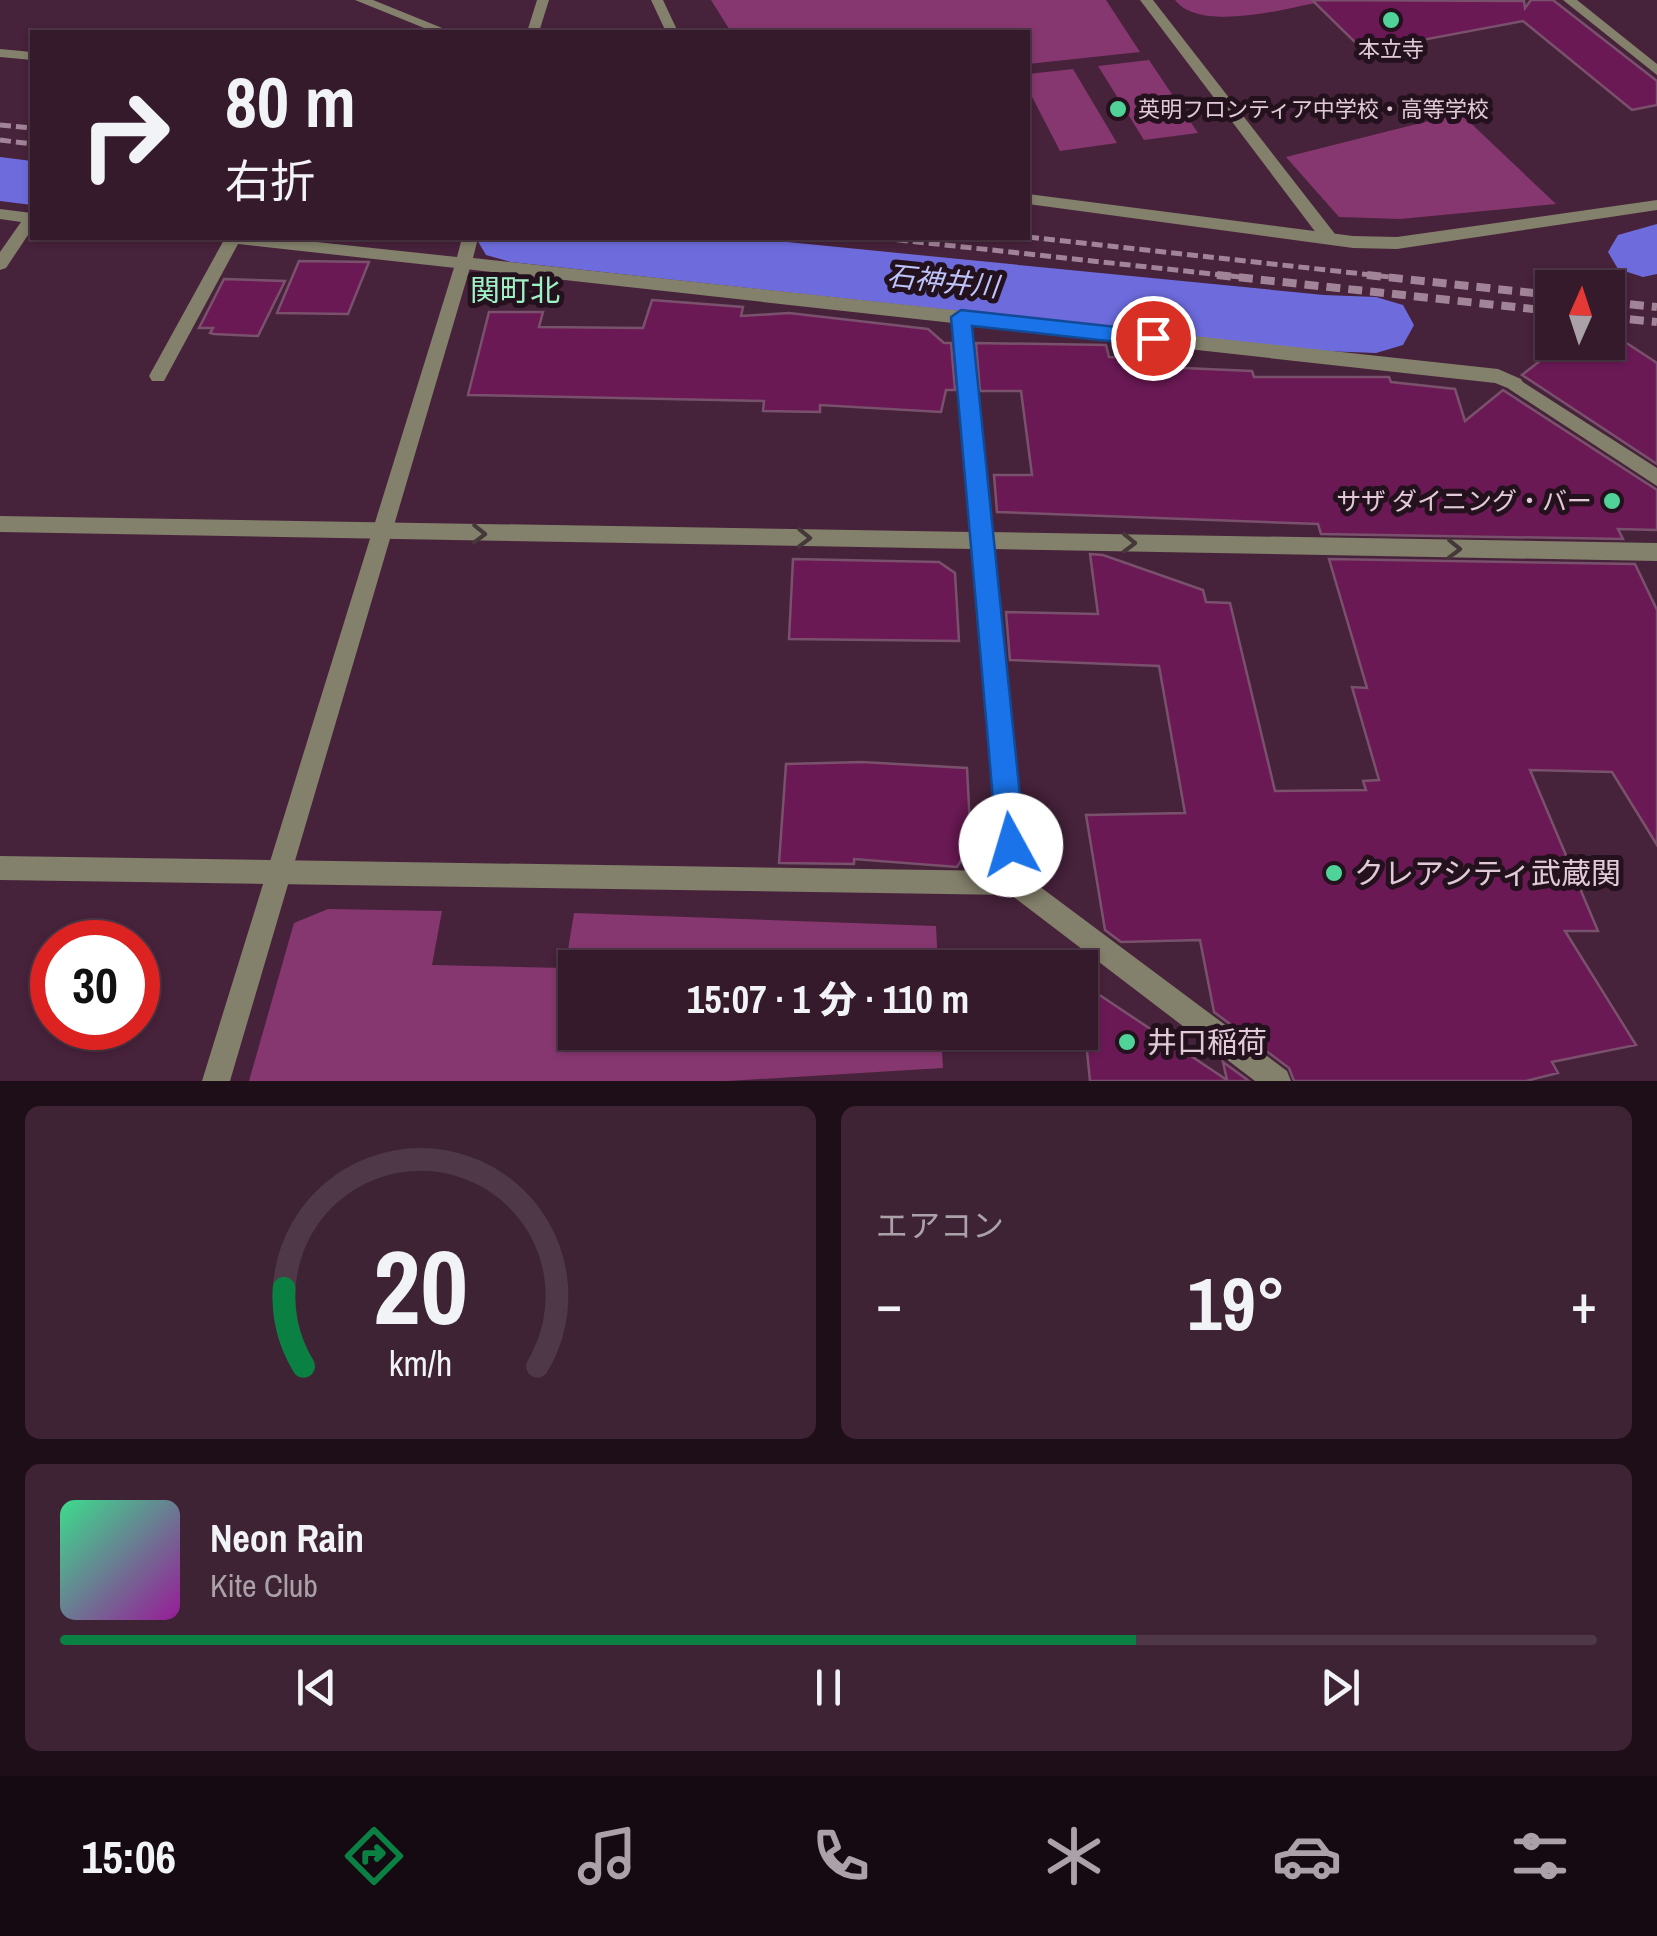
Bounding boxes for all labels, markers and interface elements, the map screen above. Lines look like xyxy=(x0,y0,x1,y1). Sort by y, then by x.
marker: 本立寺 xyxy=(1380,9,1402,31)
place label: 本立寺 xyxy=(1358,34,1424,64)
text: 80 m xyxy=(225,55,356,149)
icon: right xyxy=(60,70,190,200)
place label: 英明フロンティア中学校・高等学校 xyxy=(1138,94,1489,124)
marker: 英明フロンティア中学校・高等学校 xyxy=(1107,98,1129,120)
text: 右折 xyxy=(225,150,315,211)
water label: 石神井川 xyxy=(885,256,1004,306)
district label: 関町北 xyxy=(470,270,560,310)
north arrow xyxy=(1535,270,1625,360)
map controls xyxy=(1535,270,1625,360)
pin xyxy=(1111,296,1196,381)
icon: arrive xyxy=(1126,311,1181,366)
place label: サザ ダイニング・バー xyxy=(1336,484,1592,518)
marker: サザ ダイニング・バー xyxy=(1601,490,1623,512)
one-way arrow xyxy=(471,523,487,544)
one-way arrow xyxy=(796,528,812,549)
one-way arrow xyxy=(1121,533,1137,554)
one-way arrow xyxy=(1446,538,1462,559)
position arrow xyxy=(959,793,1063,897)
place label: クレアシティ武蔵関 xyxy=(1354,853,1621,893)
marker: クレアシティ武蔵関 xyxy=(1323,862,1345,884)
speed limit sign: 30 xyxy=(30,920,160,1050)
text: 15:07 · 1 分 · 110 m xyxy=(687,974,969,1025)
place label: 井口稲荷 xyxy=(1147,1022,1267,1062)
marker: 井口稲荷 xyxy=(1116,1031,1138,1053)
text: エアコン xyxy=(876,1204,1004,1247)
text: 20 xyxy=(373,1216,468,1356)
text: 19° xyxy=(1187,1252,1286,1353)
text: − xyxy=(876,1266,902,1340)
text: + xyxy=(1571,1266,1597,1340)
text: km/h xyxy=(389,1339,452,1387)
text: Neon Rain xyxy=(210,1513,364,1564)
text: Kite Club xyxy=(210,1564,318,1607)
icon: previous xyxy=(289,1660,344,1715)
icon: pause xyxy=(801,1660,856,1715)
icon: next xyxy=(1313,1660,1368,1715)
icon: directions xyxy=(339,1821,409,1891)
icon: music xyxy=(572,1821,642,1891)
icon: phone xyxy=(806,1821,876,1891)
icon: climate xyxy=(1039,1821,1109,1891)
icon: car xyxy=(1272,1821,1342,1891)
icon: filters xyxy=(1505,1821,1575,1891)
text: 15:06 xyxy=(82,1826,176,1887)

